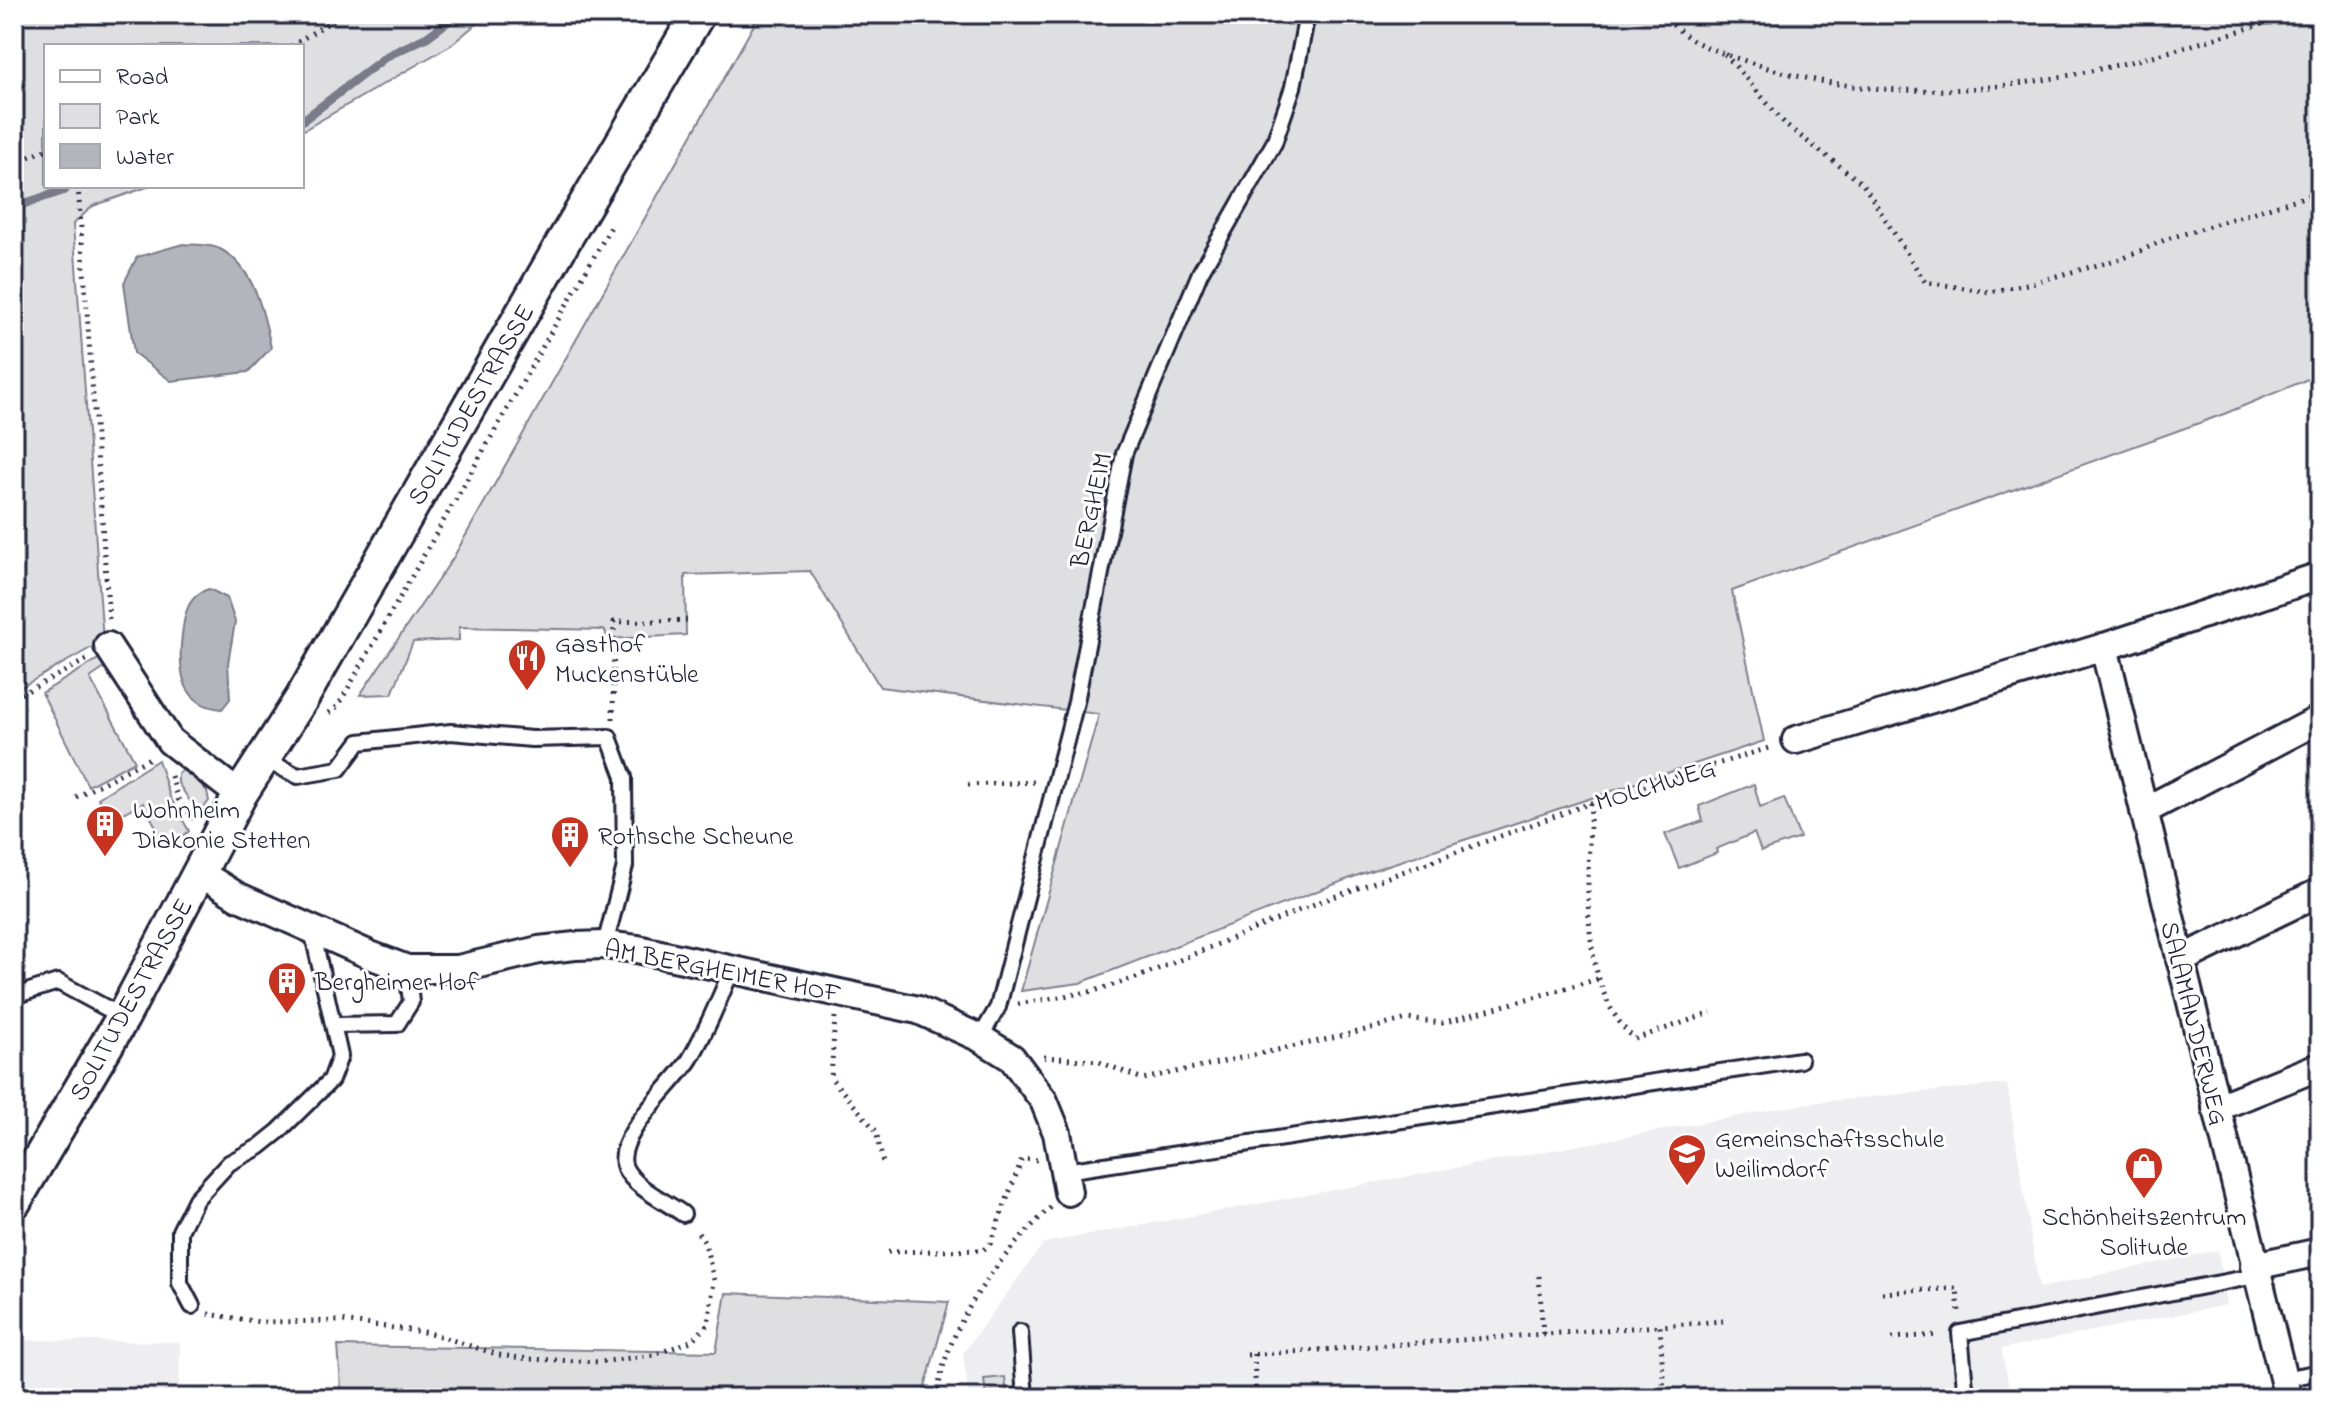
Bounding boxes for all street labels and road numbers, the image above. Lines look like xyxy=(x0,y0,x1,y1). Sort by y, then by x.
street label: SOLITUDESTRASSE xyxy=(399,298,546,513)
street label: BERGHEIM xyxy=(1062,449,1124,573)
street label: MOLCHWEG xyxy=(1591,751,1721,823)
street label: SOLITUDESTRASSE xyxy=(61,892,204,1109)
street label: SALAMANDERWEG xyxy=(2148,918,2236,1130)
street label: AM BERGHEIMER HOF xyxy=(601,931,844,1015)

